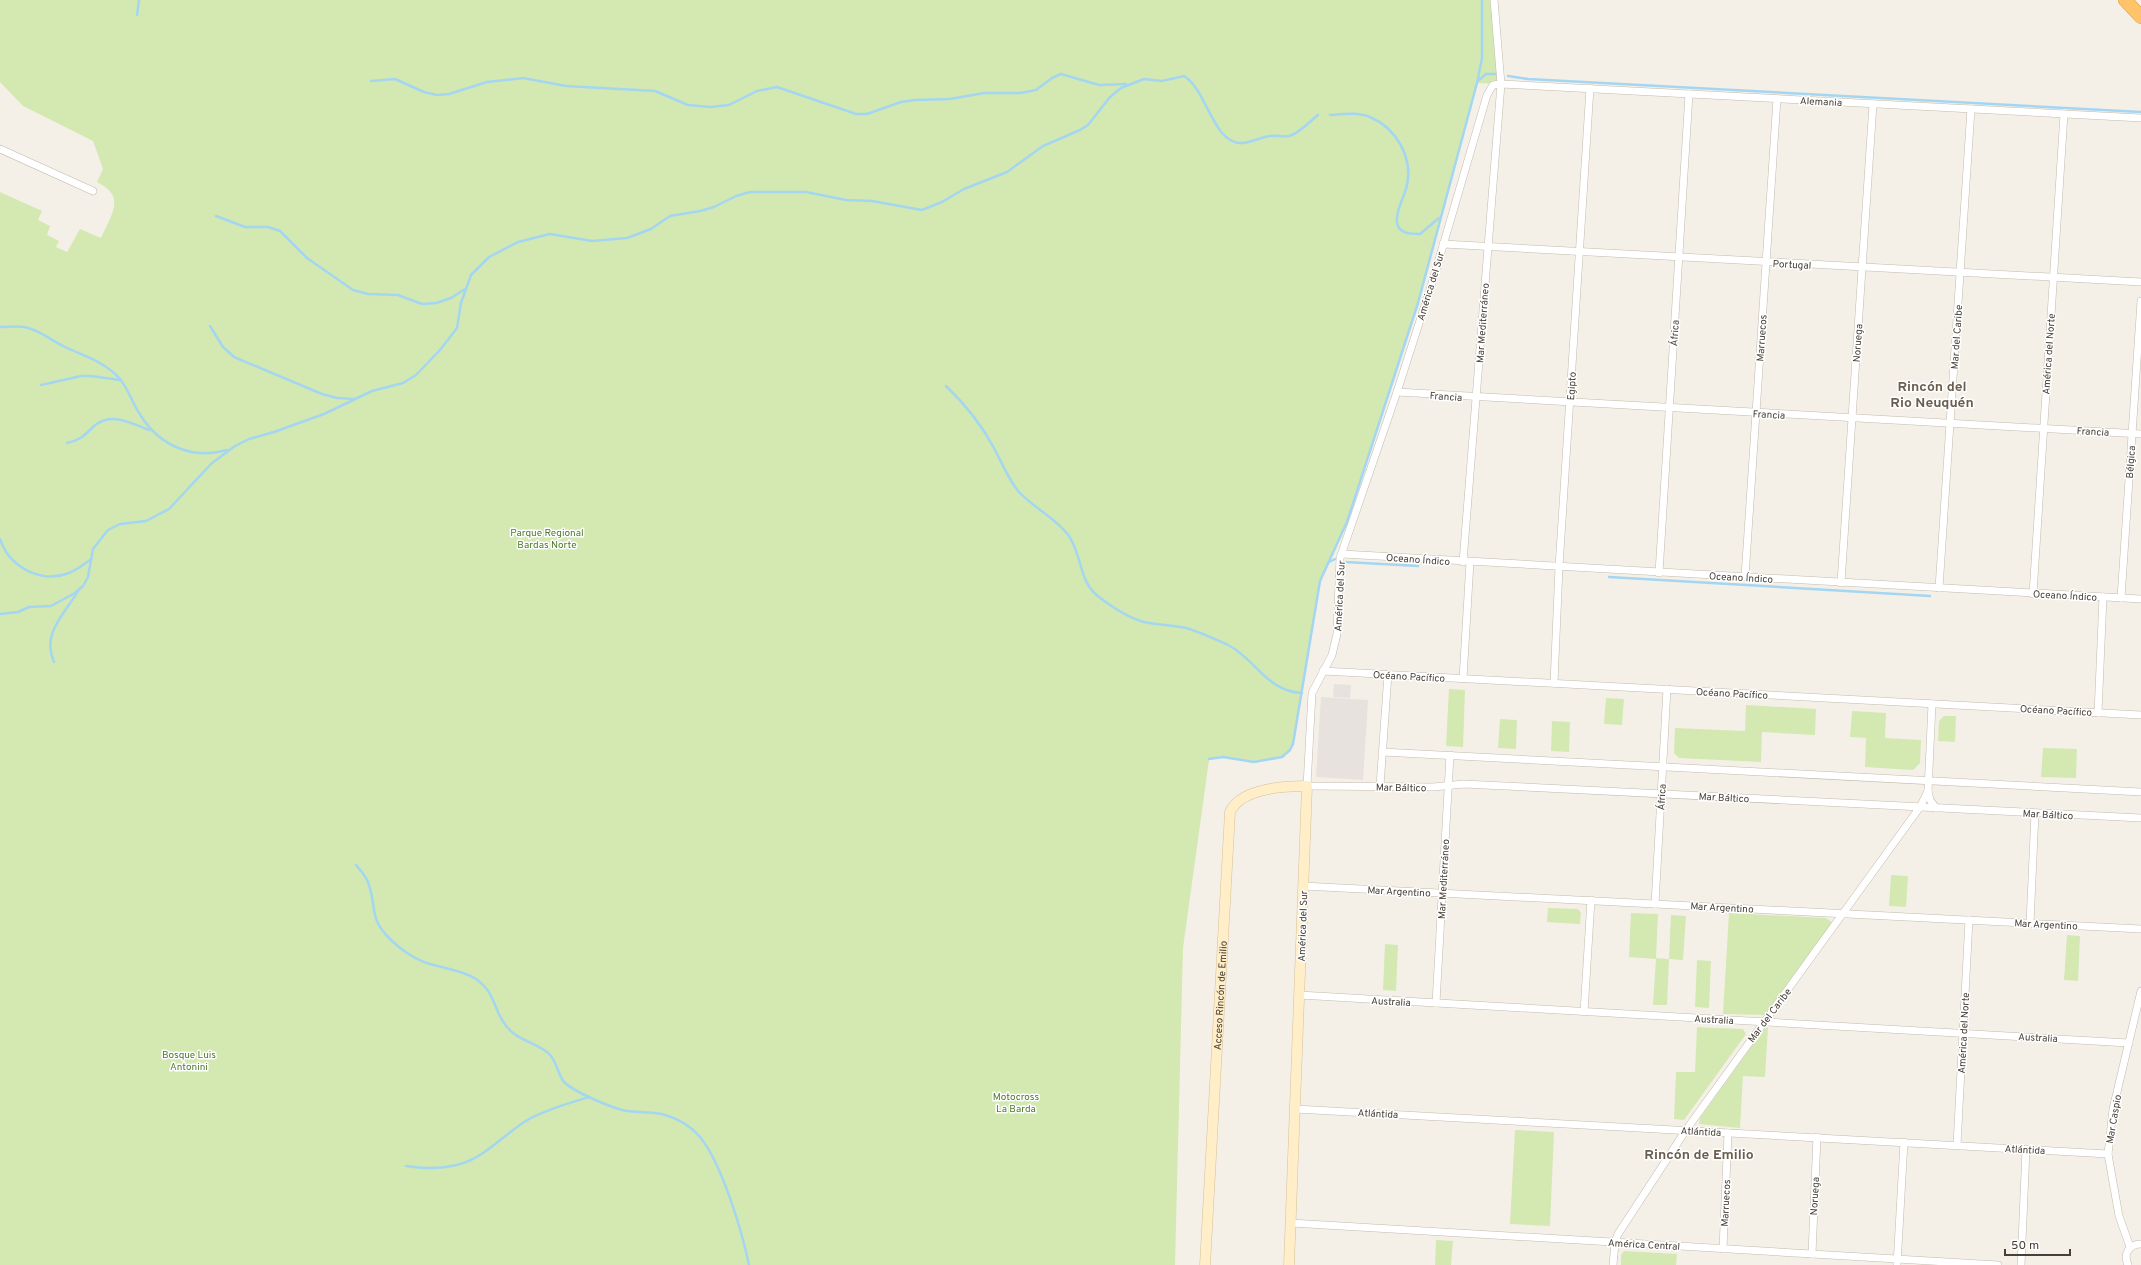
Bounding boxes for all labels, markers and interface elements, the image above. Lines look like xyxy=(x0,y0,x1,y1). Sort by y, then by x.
street label: Alemania xyxy=(1799,95,1842,110)
street label: América del Sur xyxy=(1415,250,1448,322)
street label: Portugal xyxy=(1772,258,1812,273)
street label: Mar Mediterráneo xyxy=(1474,282,1493,364)
street label: Mar del Caribe xyxy=(1949,304,1966,370)
street label: América del Norte xyxy=(2040,313,2059,395)
street label: Marruecos xyxy=(1754,314,1771,362)
street label: África xyxy=(1668,319,1683,347)
street label: Noruega xyxy=(1851,323,1866,363)
street label: Egipto xyxy=(1565,371,1580,401)
district label: Rincón del Rio Neuquén xyxy=(1890,379,1974,412)
street label: Francia xyxy=(1429,390,1463,405)
street label: Francia xyxy=(1752,408,1786,423)
street label: Francia xyxy=(2076,425,2110,440)
street label: Bélgica xyxy=(2124,445,2139,479)
park label: Parque Regional Bardas Norte xyxy=(510,527,584,552)
street label: Oceano Índico xyxy=(1385,552,1451,569)
street label: América del Sur xyxy=(1332,560,1349,632)
street label: Oceano Índico xyxy=(1709,570,1774,587)
street label: Oceano Índico xyxy=(2033,588,2098,605)
street label: Océano Pacífico xyxy=(1372,669,1446,686)
street label: Océano Pacífico xyxy=(1695,686,1769,703)
street label: Océano Pacífico xyxy=(2019,703,2093,720)
street label: Mar Báltico xyxy=(1376,782,1427,795)
street label: África xyxy=(1655,783,1670,811)
street label: Mar Báltico xyxy=(1698,791,1750,806)
street label: Mar Báltico xyxy=(2022,808,2074,823)
street label: Mar Mediterráneo xyxy=(1436,838,1453,919)
street label: Mar Argentino xyxy=(1367,884,1431,901)
street label: América del Sur xyxy=(1296,890,1311,962)
street label: Mar Argentino xyxy=(1690,900,1754,917)
street label: Mar Argentino xyxy=(2014,917,2078,934)
street label: Acceso Rincón de Emilio xyxy=(1212,940,1231,1051)
street label: Mar del Caribe xyxy=(1746,986,1795,1046)
street label: América del Norte xyxy=(1956,992,1973,1074)
street label: Australia xyxy=(1371,995,1411,1010)
street label: Australia xyxy=(1694,1013,1734,1028)
street label: Australia xyxy=(2018,1031,2058,1046)
park label: Bosque Luis Antonini xyxy=(162,1049,216,1074)
park label: Motocross La Barda xyxy=(993,1091,1040,1116)
street label: Mar Caspio xyxy=(2104,1093,2125,1145)
street label: Atlántida xyxy=(1357,1107,1399,1122)
street label: Atlántida xyxy=(1680,1125,1722,1140)
street label: Atlántida xyxy=(2004,1143,2046,1158)
district label: Rincón de Emilio xyxy=(1644,1147,1754,1164)
street label: Noruega xyxy=(1808,1176,1823,1216)
street label: Marruecos xyxy=(1719,1179,1734,1227)
scale bar xyxy=(2005,1231,2070,1257)
street label: América Central xyxy=(1608,1237,1680,1254)
text: 50 m xyxy=(2011,1238,2039,1254)

